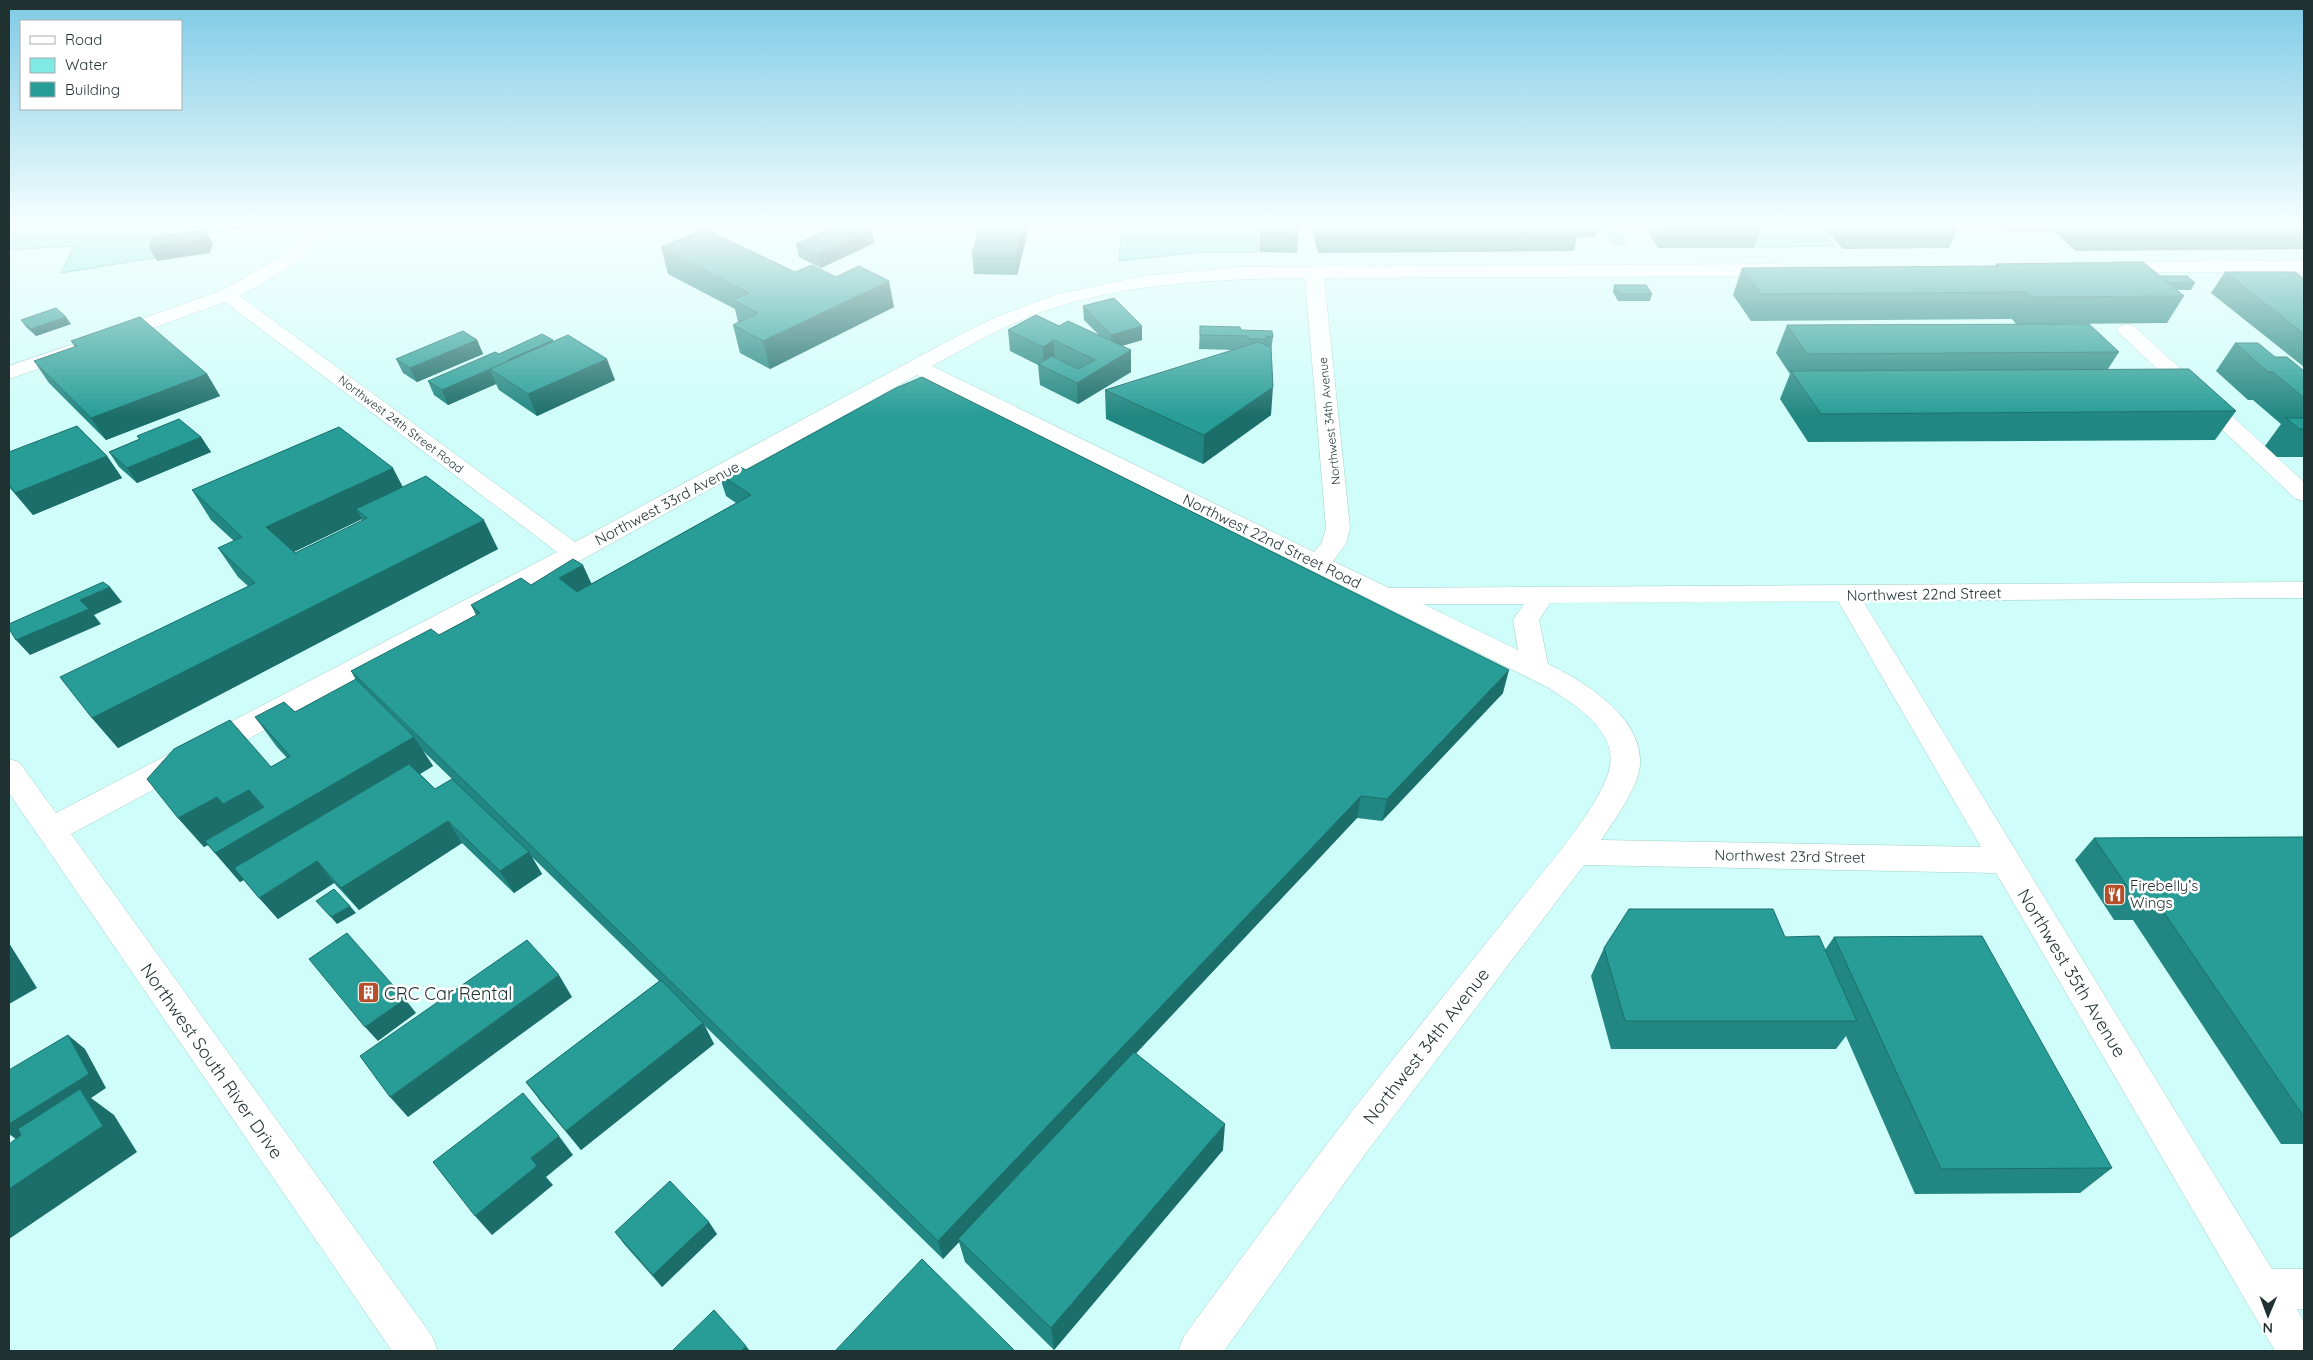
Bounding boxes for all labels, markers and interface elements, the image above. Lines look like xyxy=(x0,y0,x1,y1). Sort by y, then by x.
legend xyxy=(20,20,182,110)
text: Road xyxy=(65,30,102,49)
text: Water xyxy=(65,55,108,74)
text: Building xyxy=(65,80,120,99)
street label: Northwest 34th Avenue xyxy=(1315,356,1343,485)
street label: Northwest 24th Street Road xyxy=(335,372,467,476)
street label: Northwest 33rd Avenue xyxy=(591,457,743,549)
street label: Northwest 22nd Street Road xyxy=(1180,489,1364,593)
street label: Northwest 22nd Street xyxy=(1846,583,2002,605)
street label: Northwest 23rd Street xyxy=(1714,845,1866,867)
place label: Firebelly’s Wings xyxy=(2130,876,2198,912)
restaurant icon: Firebelly’s Wings xyxy=(2102,882,2126,906)
street label: Northwest 35th Avenue xyxy=(2013,885,2131,1061)
street label: Northwest South River Drive xyxy=(136,959,288,1163)
street label: Northwest 34th Avenue xyxy=(1358,963,1494,1129)
building icon: CRC Car Rental xyxy=(356,981,380,1005)
place label: CRC Car Rental xyxy=(384,982,513,1005)
north arrow xyxy=(2243,1290,2293,1340)
text: N xyxy=(2262,1319,2273,1337)

